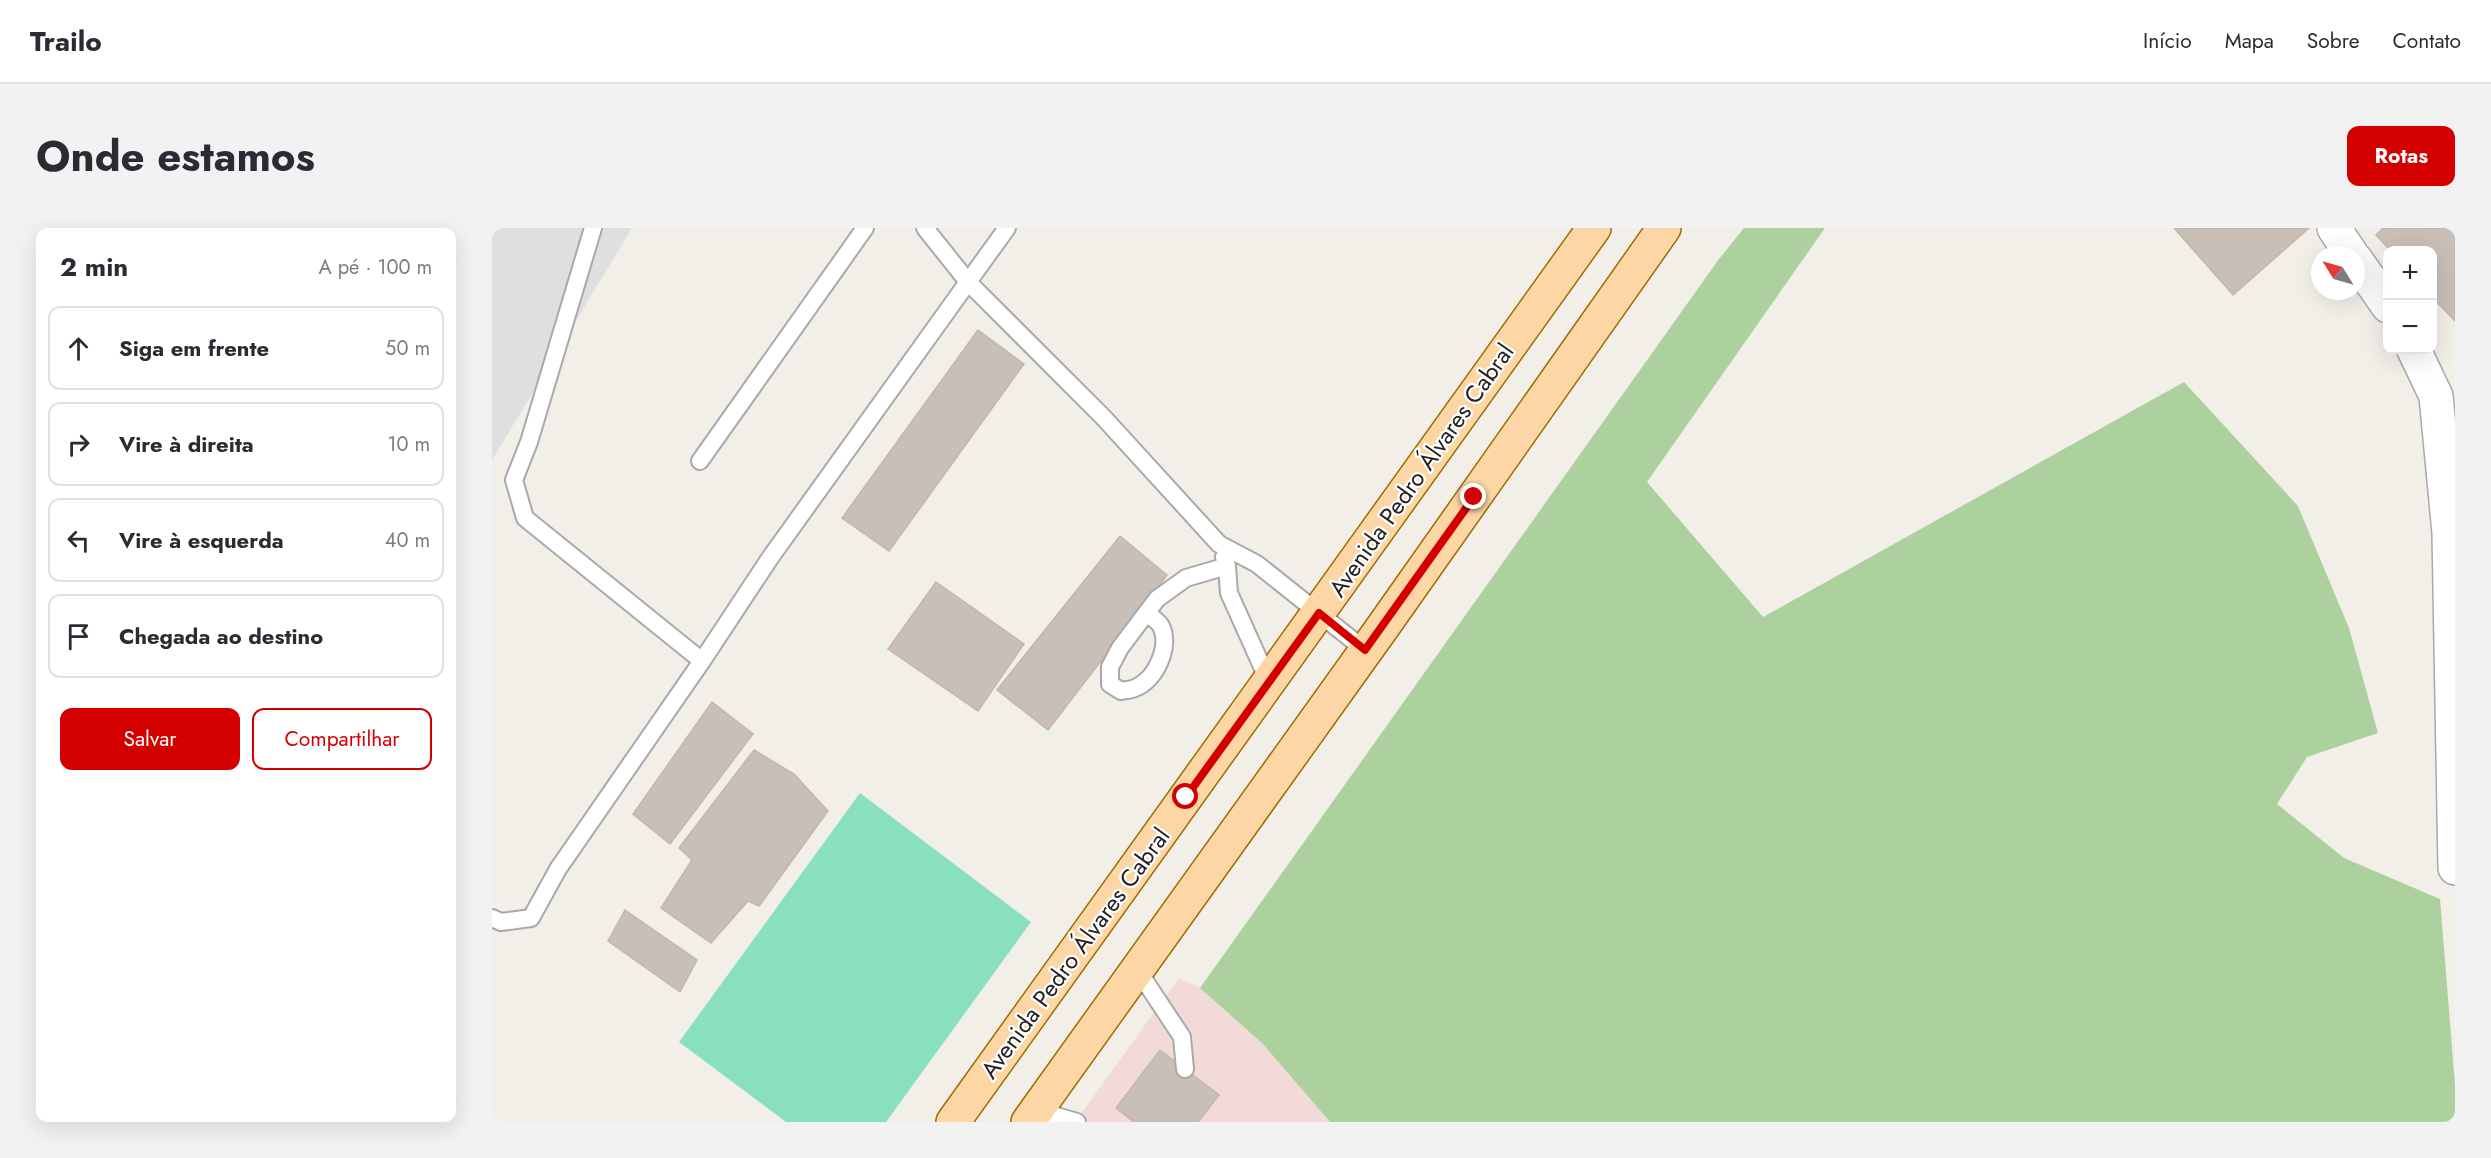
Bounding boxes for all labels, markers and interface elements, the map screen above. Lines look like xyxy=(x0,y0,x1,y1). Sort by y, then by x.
text: Trailo xyxy=(30,21,102,62)
text: Início xyxy=(2143,26,2192,56)
text: Mapa xyxy=(2225,26,2274,56)
text: Sobre xyxy=(2307,26,2359,56)
text: Contato xyxy=(2392,26,2461,56)
text: Onde estamos xyxy=(36,126,315,187)
button: Rotas xyxy=(2347,126,2455,186)
north arrow xyxy=(2311,246,2365,300)
map controls xyxy=(2383,246,2437,354)
button: + xyxy=(2383,246,2437,300)
text: 2 min xyxy=(60,248,128,286)
text: A pé · 100 m xyxy=(319,253,432,282)
button: − xyxy=(2383,300,2437,354)
icon: ahead xyxy=(62,332,95,365)
text: Siga em frente xyxy=(119,332,269,364)
text: 50 m xyxy=(385,334,430,363)
street label: Avenida Pedro Álvares Cabral xyxy=(1320,336,1522,604)
icon: right xyxy=(62,428,95,461)
text: Vire à direita xyxy=(119,428,254,460)
text: 10 m xyxy=(387,430,430,459)
route end xyxy=(1460,483,1486,509)
icon: left xyxy=(62,524,95,557)
text: Vire à esquerda xyxy=(119,524,284,556)
text: 40 m xyxy=(385,526,430,555)
icon: arrive xyxy=(62,620,95,653)
text: Chegada ao destino xyxy=(119,620,323,652)
button: Salvar xyxy=(60,708,240,770)
button: Compartilhar xyxy=(252,708,432,770)
route start xyxy=(1172,783,1198,809)
street label: Avenida Pedro Álvares Cabral xyxy=(972,820,1178,1086)

